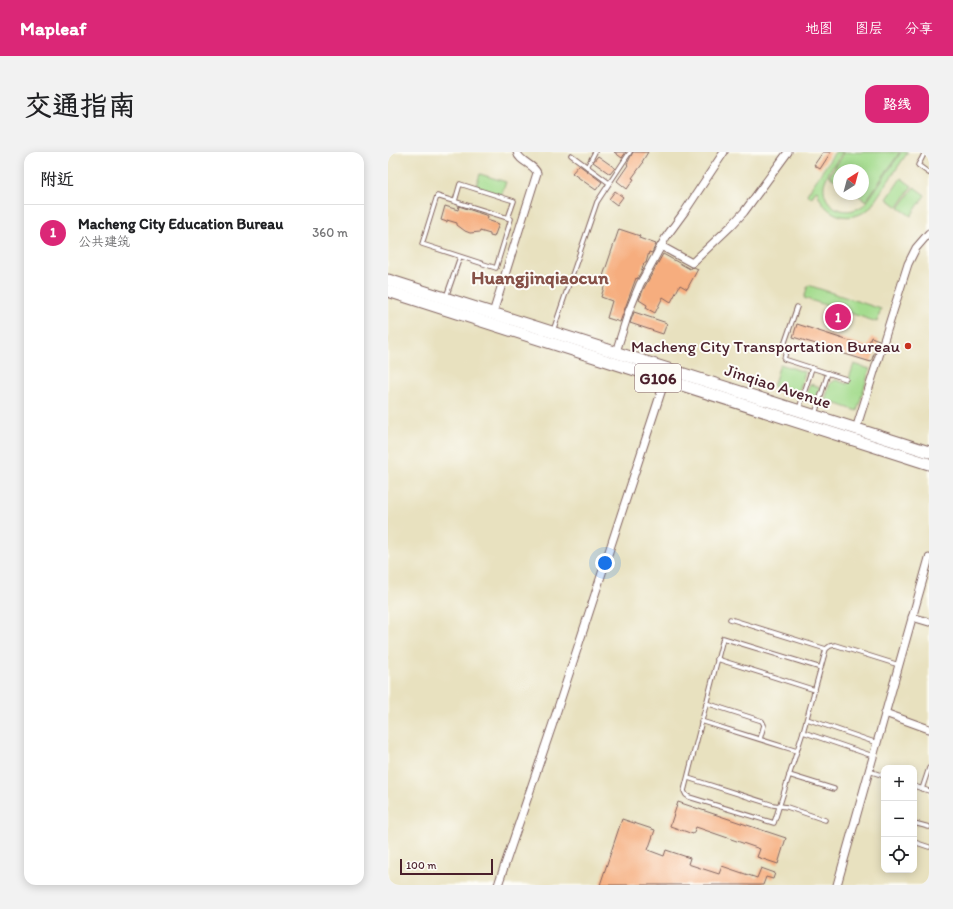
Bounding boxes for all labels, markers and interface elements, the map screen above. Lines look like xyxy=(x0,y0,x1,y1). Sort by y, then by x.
text: Mapleaf xyxy=(20,17,86,40)
text: 地图 xyxy=(805,20,833,37)
text: 图层 xyxy=(855,20,883,37)
text: 分享 xyxy=(905,20,933,37)
button: 路线 xyxy=(865,85,929,123)
text: 交通指南 xyxy=(24,88,136,122)
north arrow xyxy=(833,164,869,200)
text: 附近 xyxy=(40,169,74,189)
text: Macheng City Education Bureau xyxy=(78,215,283,233)
text: 1 xyxy=(50,225,56,240)
text: 360 m xyxy=(312,225,348,240)
text: 公共建筑 xyxy=(78,234,130,249)
district label: Huangjinqiaocun xyxy=(471,266,609,289)
pin: 1 xyxy=(825,302,851,332)
place label: Macheng City Transportation Bureau xyxy=(631,336,901,356)
marker: Macheng City Transportation Bureau xyxy=(903,341,913,351)
street label: Jinqiao Avenue xyxy=(722,359,834,413)
road number: G106 xyxy=(635,364,681,392)
your location xyxy=(595,553,615,573)
map controls xyxy=(881,765,917,873)
button: + xyxy=(881,765,917,801)
button: − xyxy=(881,801,917,837)
button: locate xyxy=(881,837,917,873)
scale bar xyxy=(400,857,493,876)
text: 100 m xyxy=(406,859,436,872)

